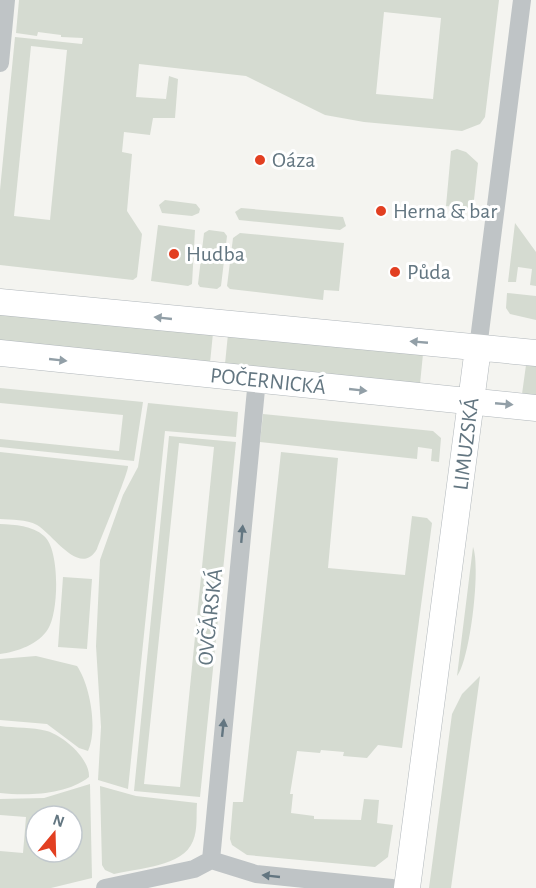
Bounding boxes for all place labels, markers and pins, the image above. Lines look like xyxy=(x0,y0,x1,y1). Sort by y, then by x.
place label: Oáza xyxy=(272,149,315,171)
marker: Oáza xyxy=(253,153,267,167)
place label: Herna & bar xyxy=(393,200,497,222)
marker: Herna & bar xyxy=(374,204,388,218)
place label: Hudba xyxy=(186,243,245,265)
marker: Hudba xyxy=(167,247,181,261)
place label: Půda xyxy=(407,261,451,283)
marker: Půda xyxy=(388,265,402,279)

